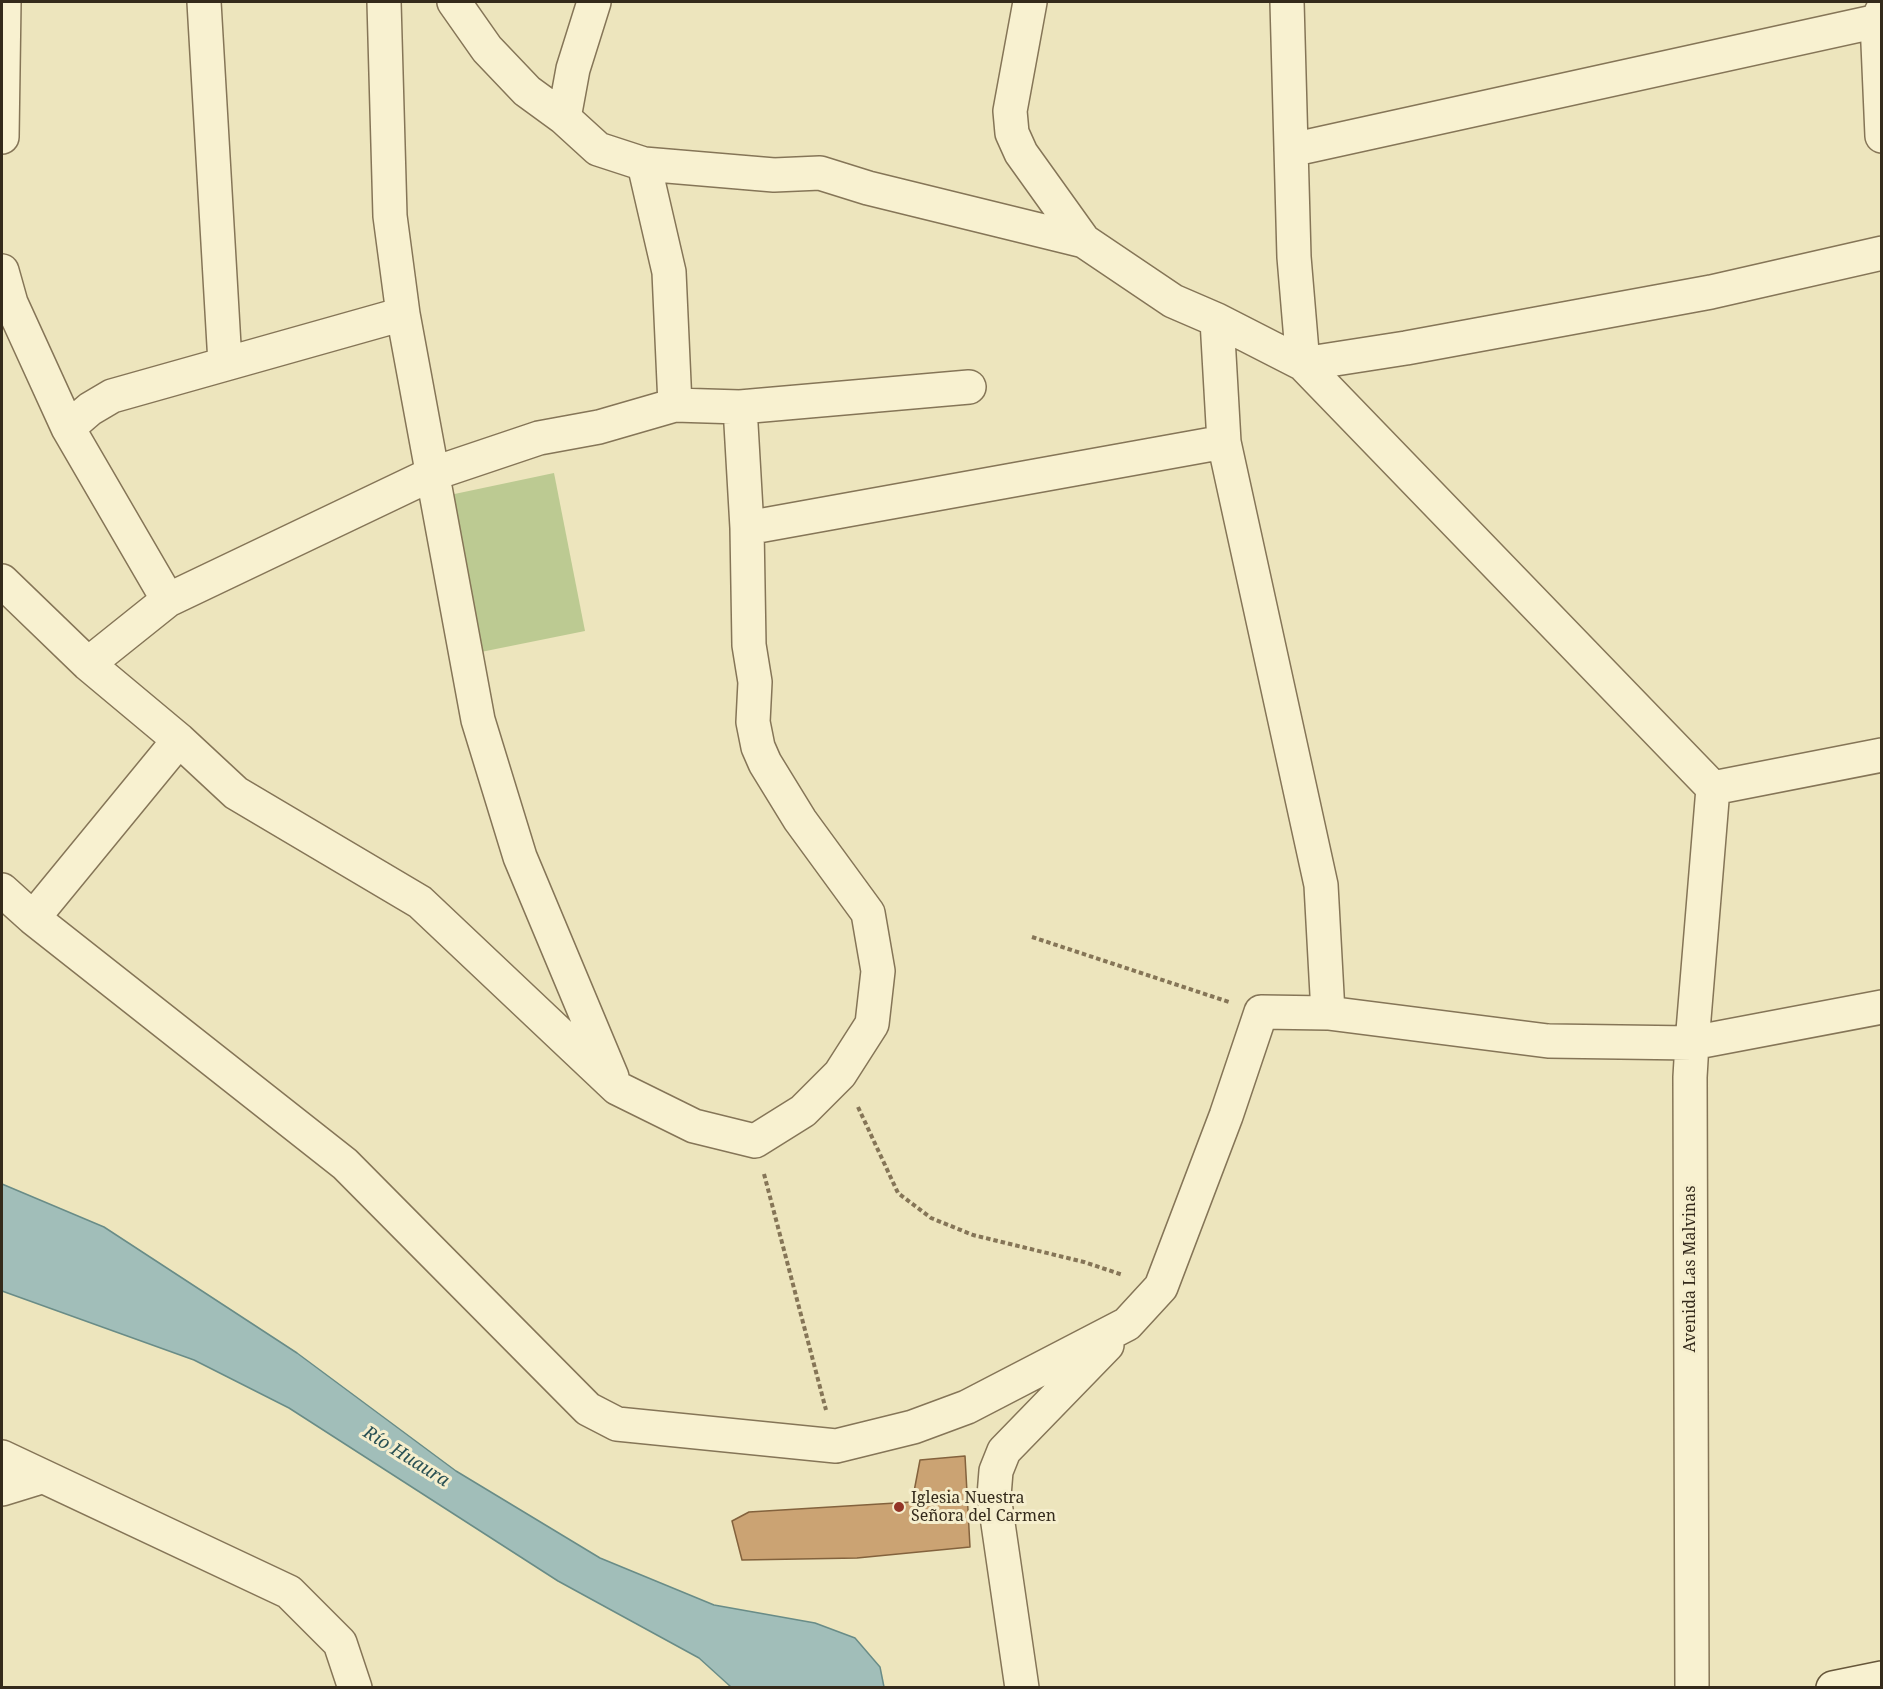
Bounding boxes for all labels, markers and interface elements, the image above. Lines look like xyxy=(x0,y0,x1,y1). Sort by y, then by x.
street label: Avenida Las Malvinas xyxy=(1680,1186,1700,1352)
water label: Río Huaura xyxy=(359,1422,453,1492)
place label: Iglesia Nuestra Señora del Carmen xyxy=(911,1488,1056,1526)
marker: Iglesia Nuestra Señora del Carmen xyxy=(892,1500,906,1514)

